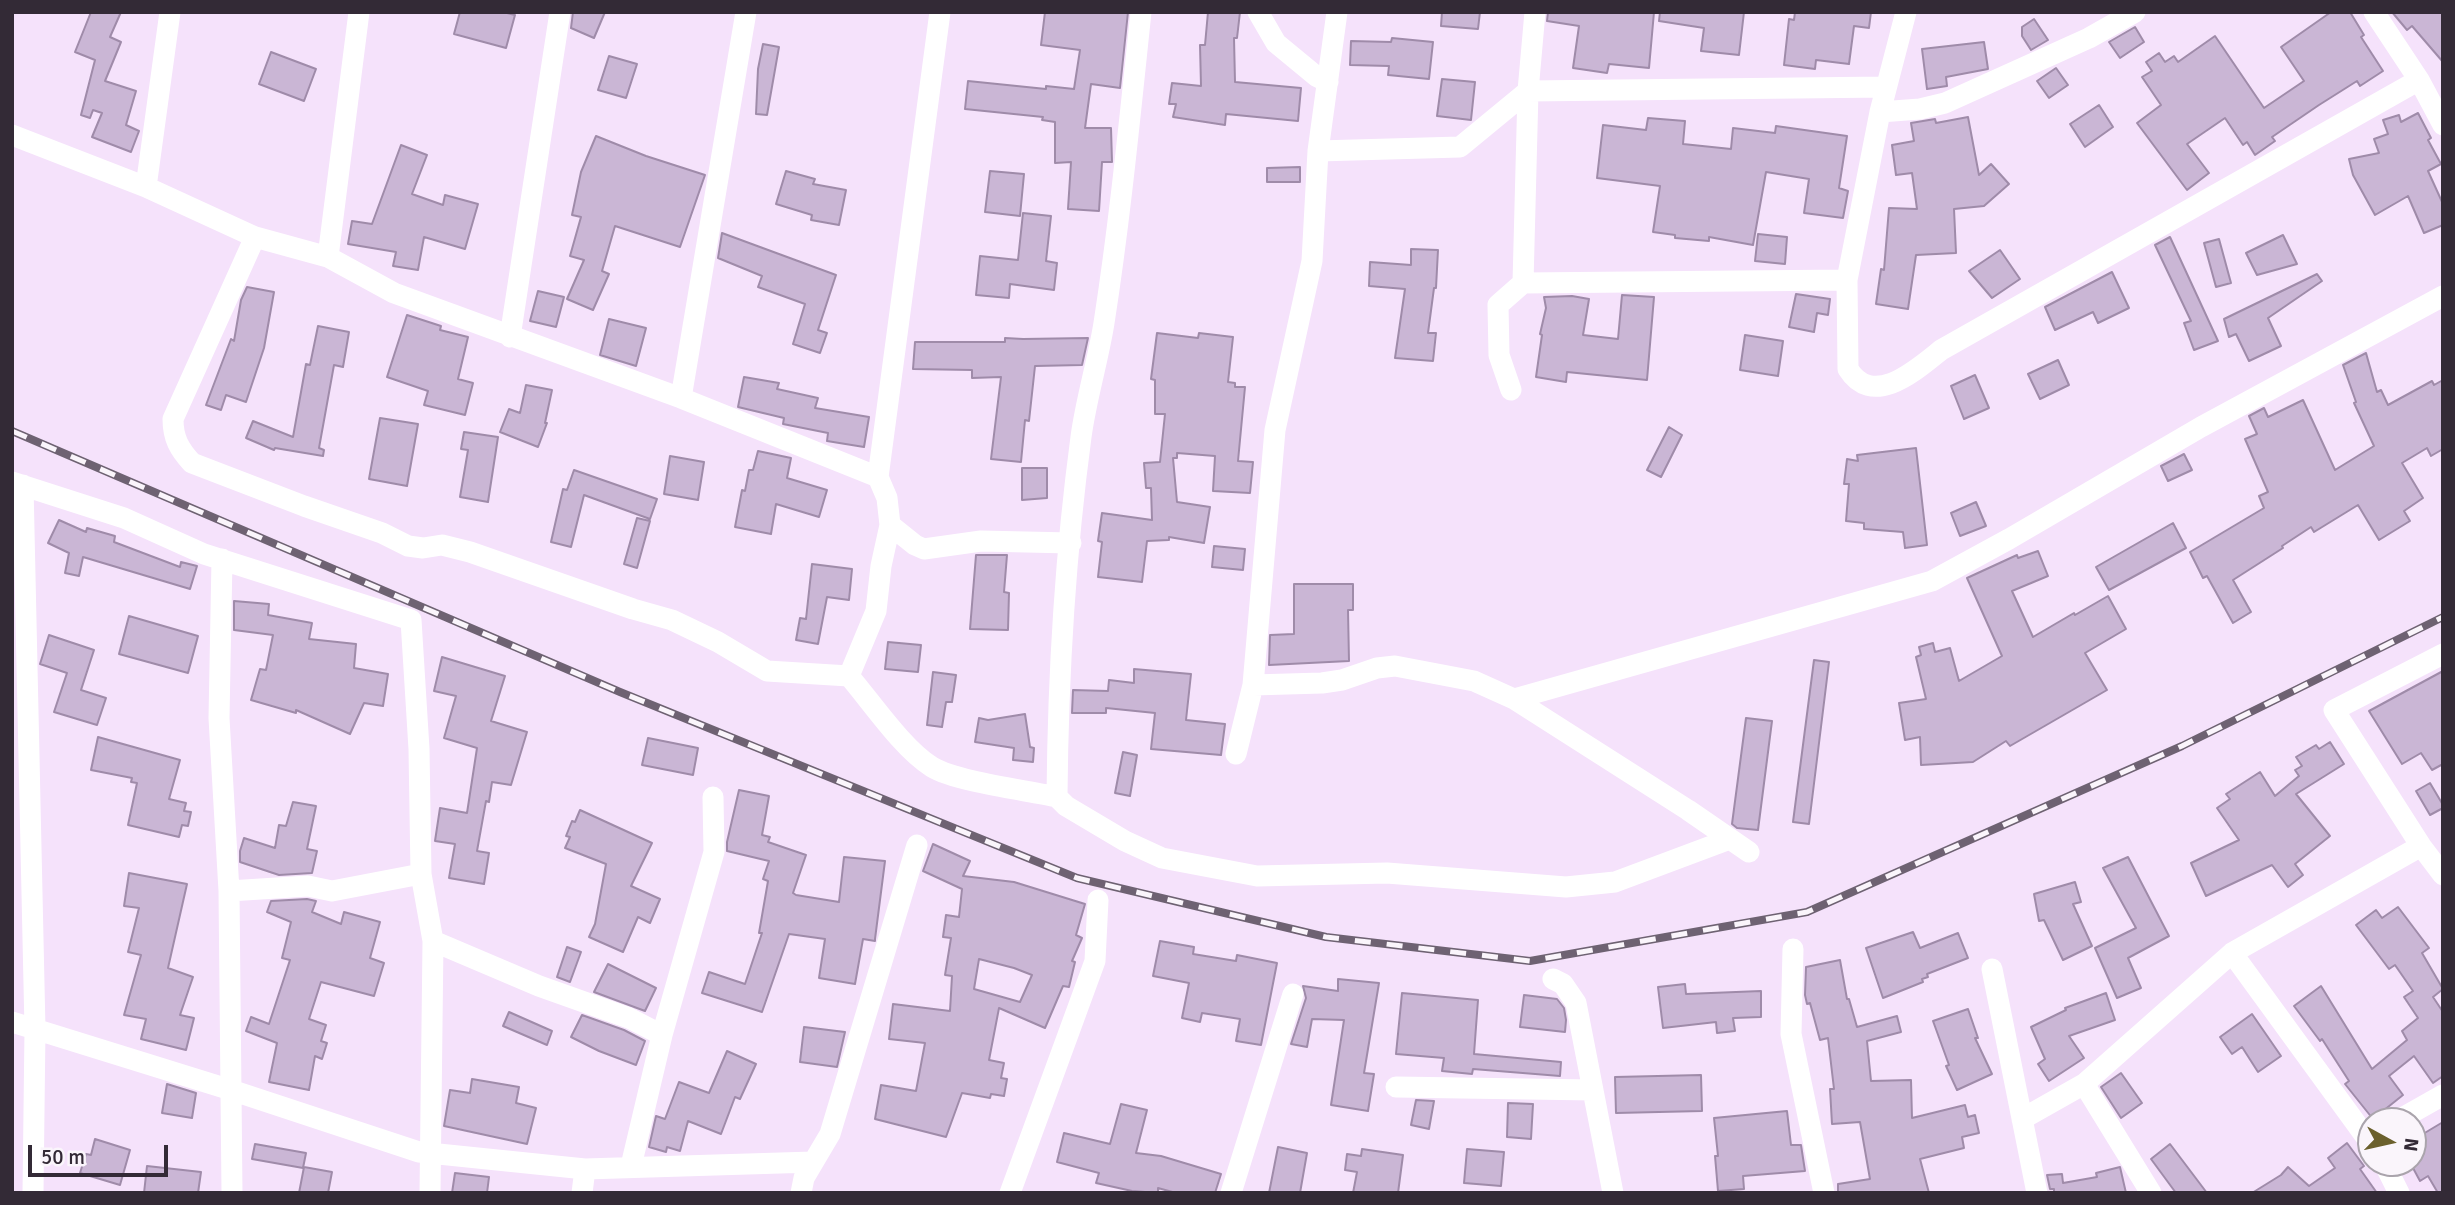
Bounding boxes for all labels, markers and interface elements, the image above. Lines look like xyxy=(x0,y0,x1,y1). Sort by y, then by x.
north arrow xyxy=(2357,1107,2427,1177)
scale bar xyxy=(32,1132,172,1176)
text: N xyxy=(2398,1136,2424,1153)
text: 50 m xyxy=(41,1144,85,1170)

